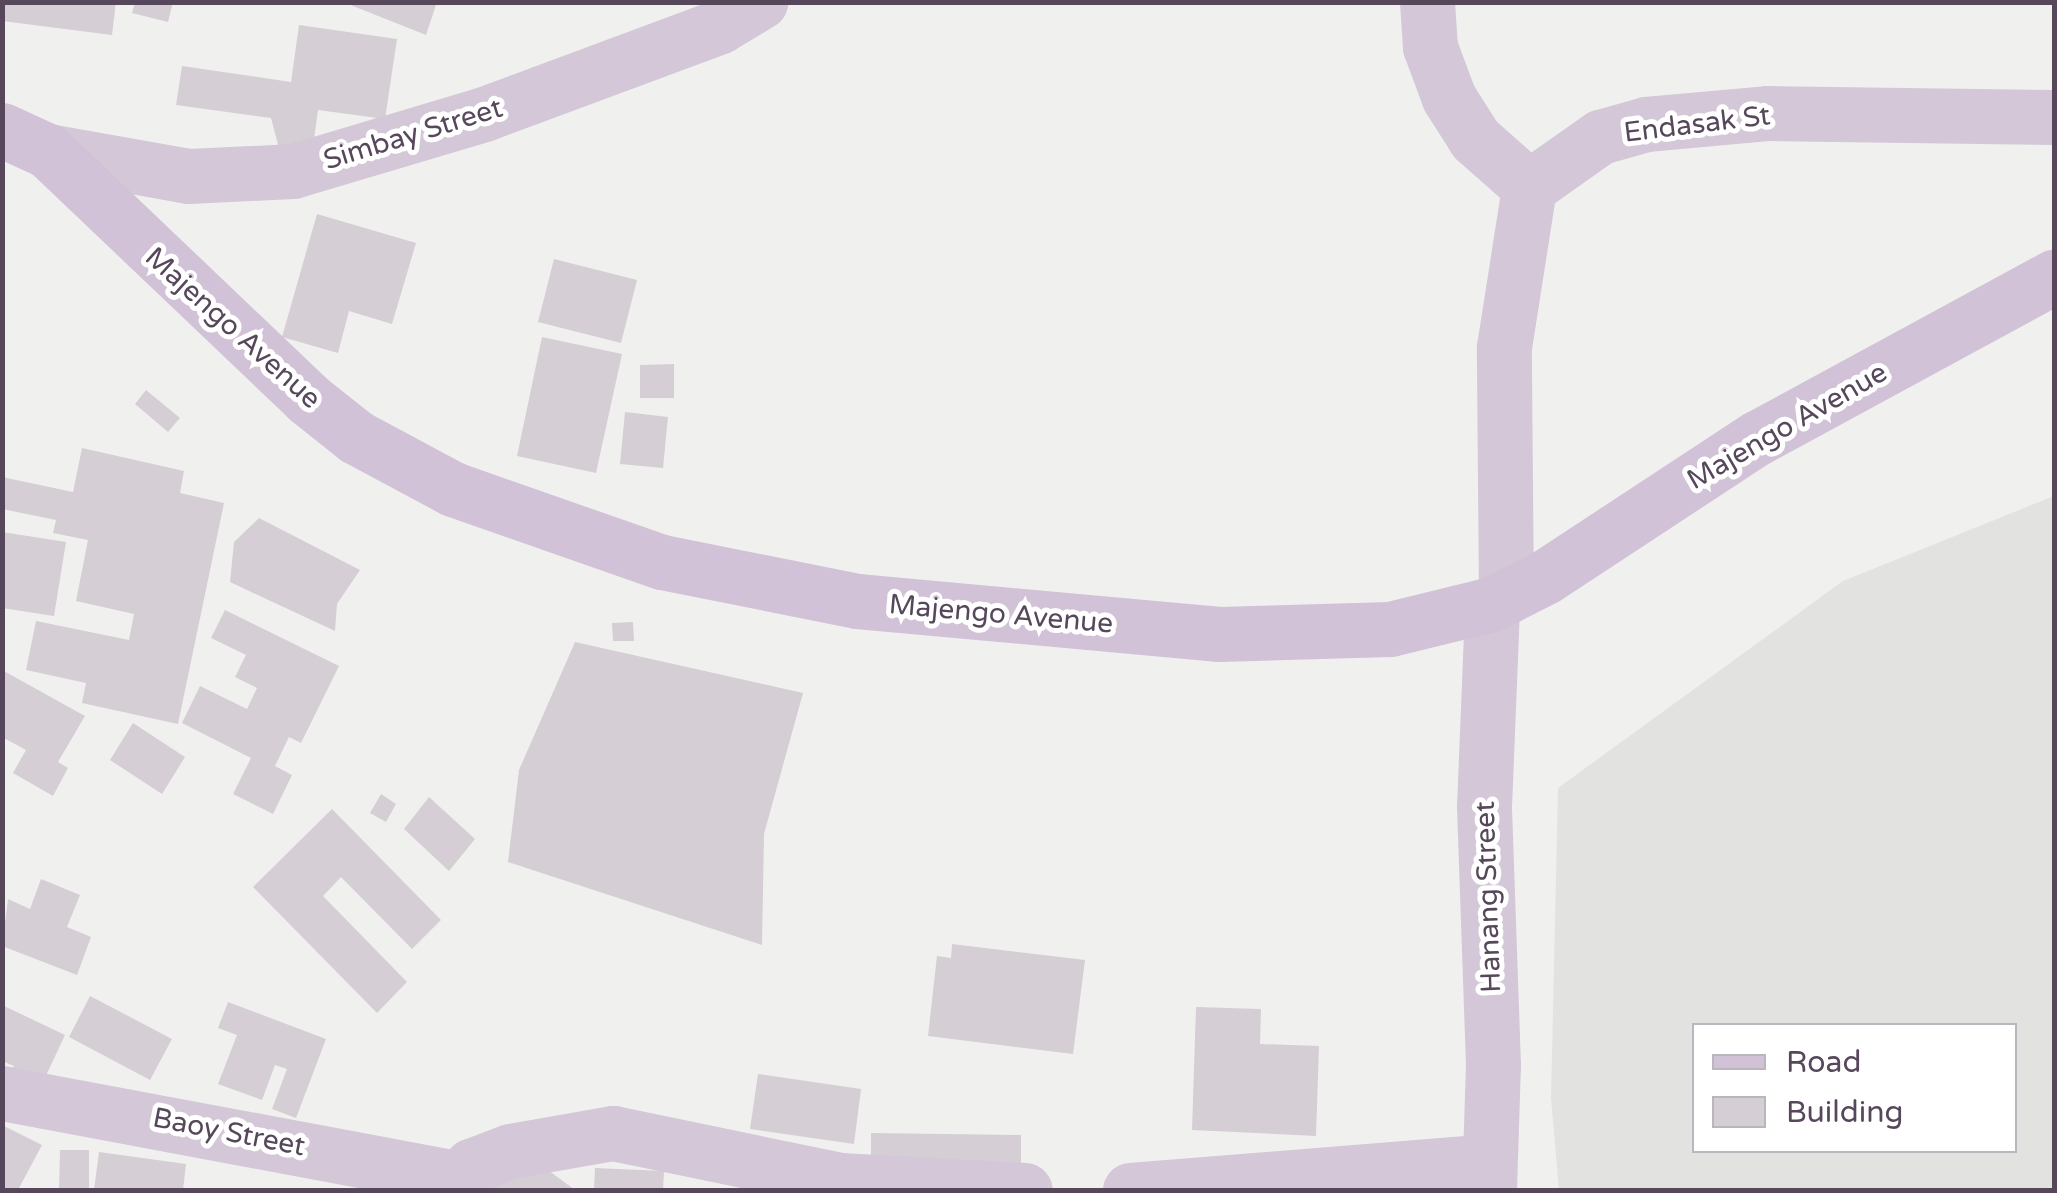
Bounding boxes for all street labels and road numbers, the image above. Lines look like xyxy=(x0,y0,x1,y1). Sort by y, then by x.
street label: Simbay Street xyxy=(320,91,506,177)
street label: Endasak St xyxy=(1622,98,1772,150)
street label: Majengo Avenue xyxy=(138,240,328,416)
street label: Majengo Avenue xyxy=(1681,355,1893,497)
street label: Majengo Avenue xyxy=(887,587,1115,641)
street label: Hanang Street xyxy=(1468,801,1508,993)
street label: Baoy Street xyxy=(150,1101,308,1163)

